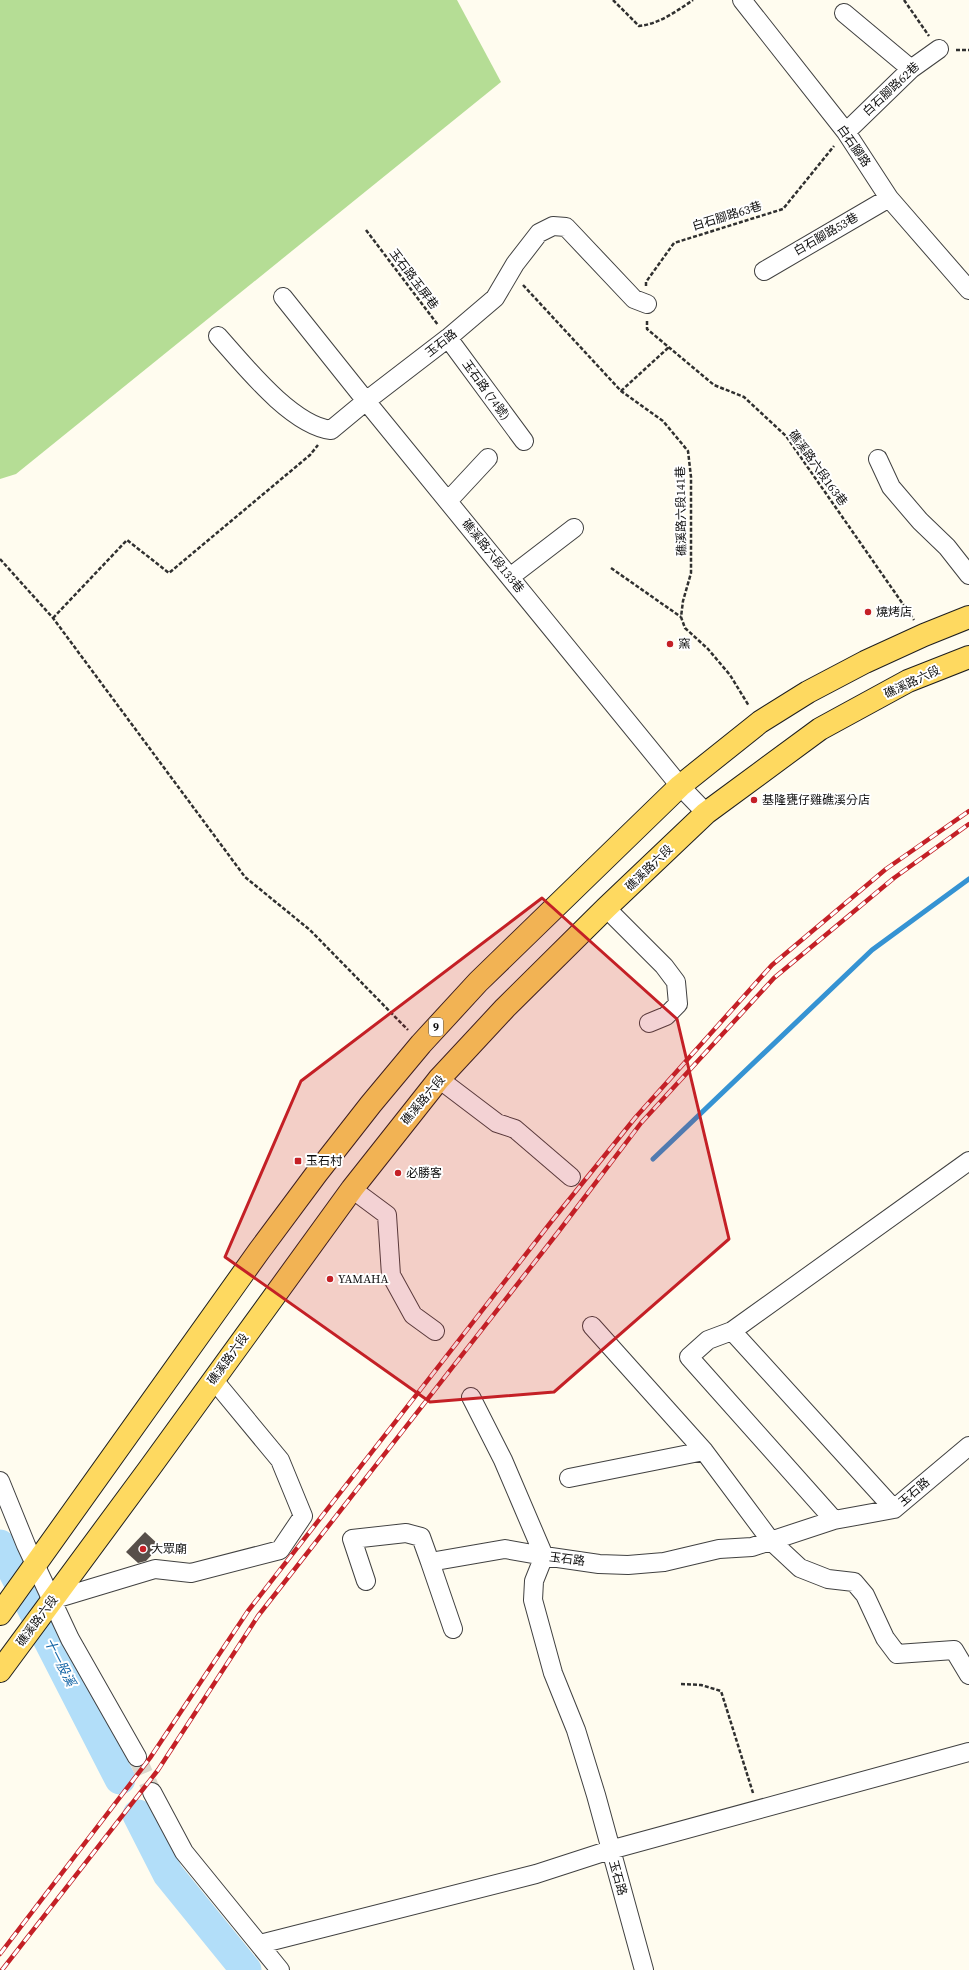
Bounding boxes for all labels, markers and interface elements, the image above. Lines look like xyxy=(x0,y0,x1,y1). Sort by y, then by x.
street label: 白石腳路62巷 xyxy=(859,59,923,119)
street label: 白石腳路 xyxy=(834,122,874,170)
street label: 白石腳路63巷 xyxy=(690,198,764,234)
street label: 白石腳路53巷 xyxy=(791,209,861,259)
street label: 玉石路玉屏巷 xyxy=(386,245,442,313)
street label: 玉石路 xyxy=(422,326,460,360)
street label: 玉石路 (74號) xyxy=(459,357,513,423)
street label: 礁溪路六段163巷 xyxy=(785,427,851,509)
street label: 礁溪路六段141巷 xyxy=(672,466,690,556)
street label: 礁溪路六段133巷 xyxy=(458,516,528,596)
place label: 燒烤店 xyxy=(876,604,912,620)
marker: 燒烤店 xyxy=(863,607,873,617)
place label: 窯 xyxy=(678,636,690,652)
marker: 窯 xyxy=(665,639,675,649)
street label: 礁溪路六段 xyxy=(881,662,943,702)
place label: 基隆甕仔雞礁溪分店 xyxy=(762,792,870,808)
marker: 基隆甕仔雞礁溪分店 xyxy=(749,795,759,805)
street label: 礁溪路六段 xyxy=(622,841,676,895)
road number: 9 xyxy=(429,1018,443,1036)
street label: 礁溪路六段 xyxy=(398,1072,448,1128)
place label: 玉石村 xyxy=(306,1153,343,1169)
marker: 玉石村 xyxy=(293,1156,303,1166)
place label: 必勝客 xyxy=(406,1165,442,1181)
marker: 必勝客 xyxy=(393,1168,403,1178)
place label: YAMAHA xyxy=(338,1271,388,1287)
marker: YAMAHA xyxy=(325,1274,335,1284)
street label: 礁溪路六段 xyxy=(204,1330,252,1388)
street label: 玉石路 xyxy=(895,1474,933,1510)
place label: 大眾廟 xyxy=(151,1541,187,1557)
marker: 大眾廟 xyxy=(138,1544,148,1554)
street label: 玉石路 xyxy=(548,1549,586,1569)
street label: 礁溪路六段 xyxy=(13,1592,61,1650)
water label: 十一股溪 xyxy=(41,1635,80,1691)
street label: 玉石路 xyxy=(605,1858,631,1898)

